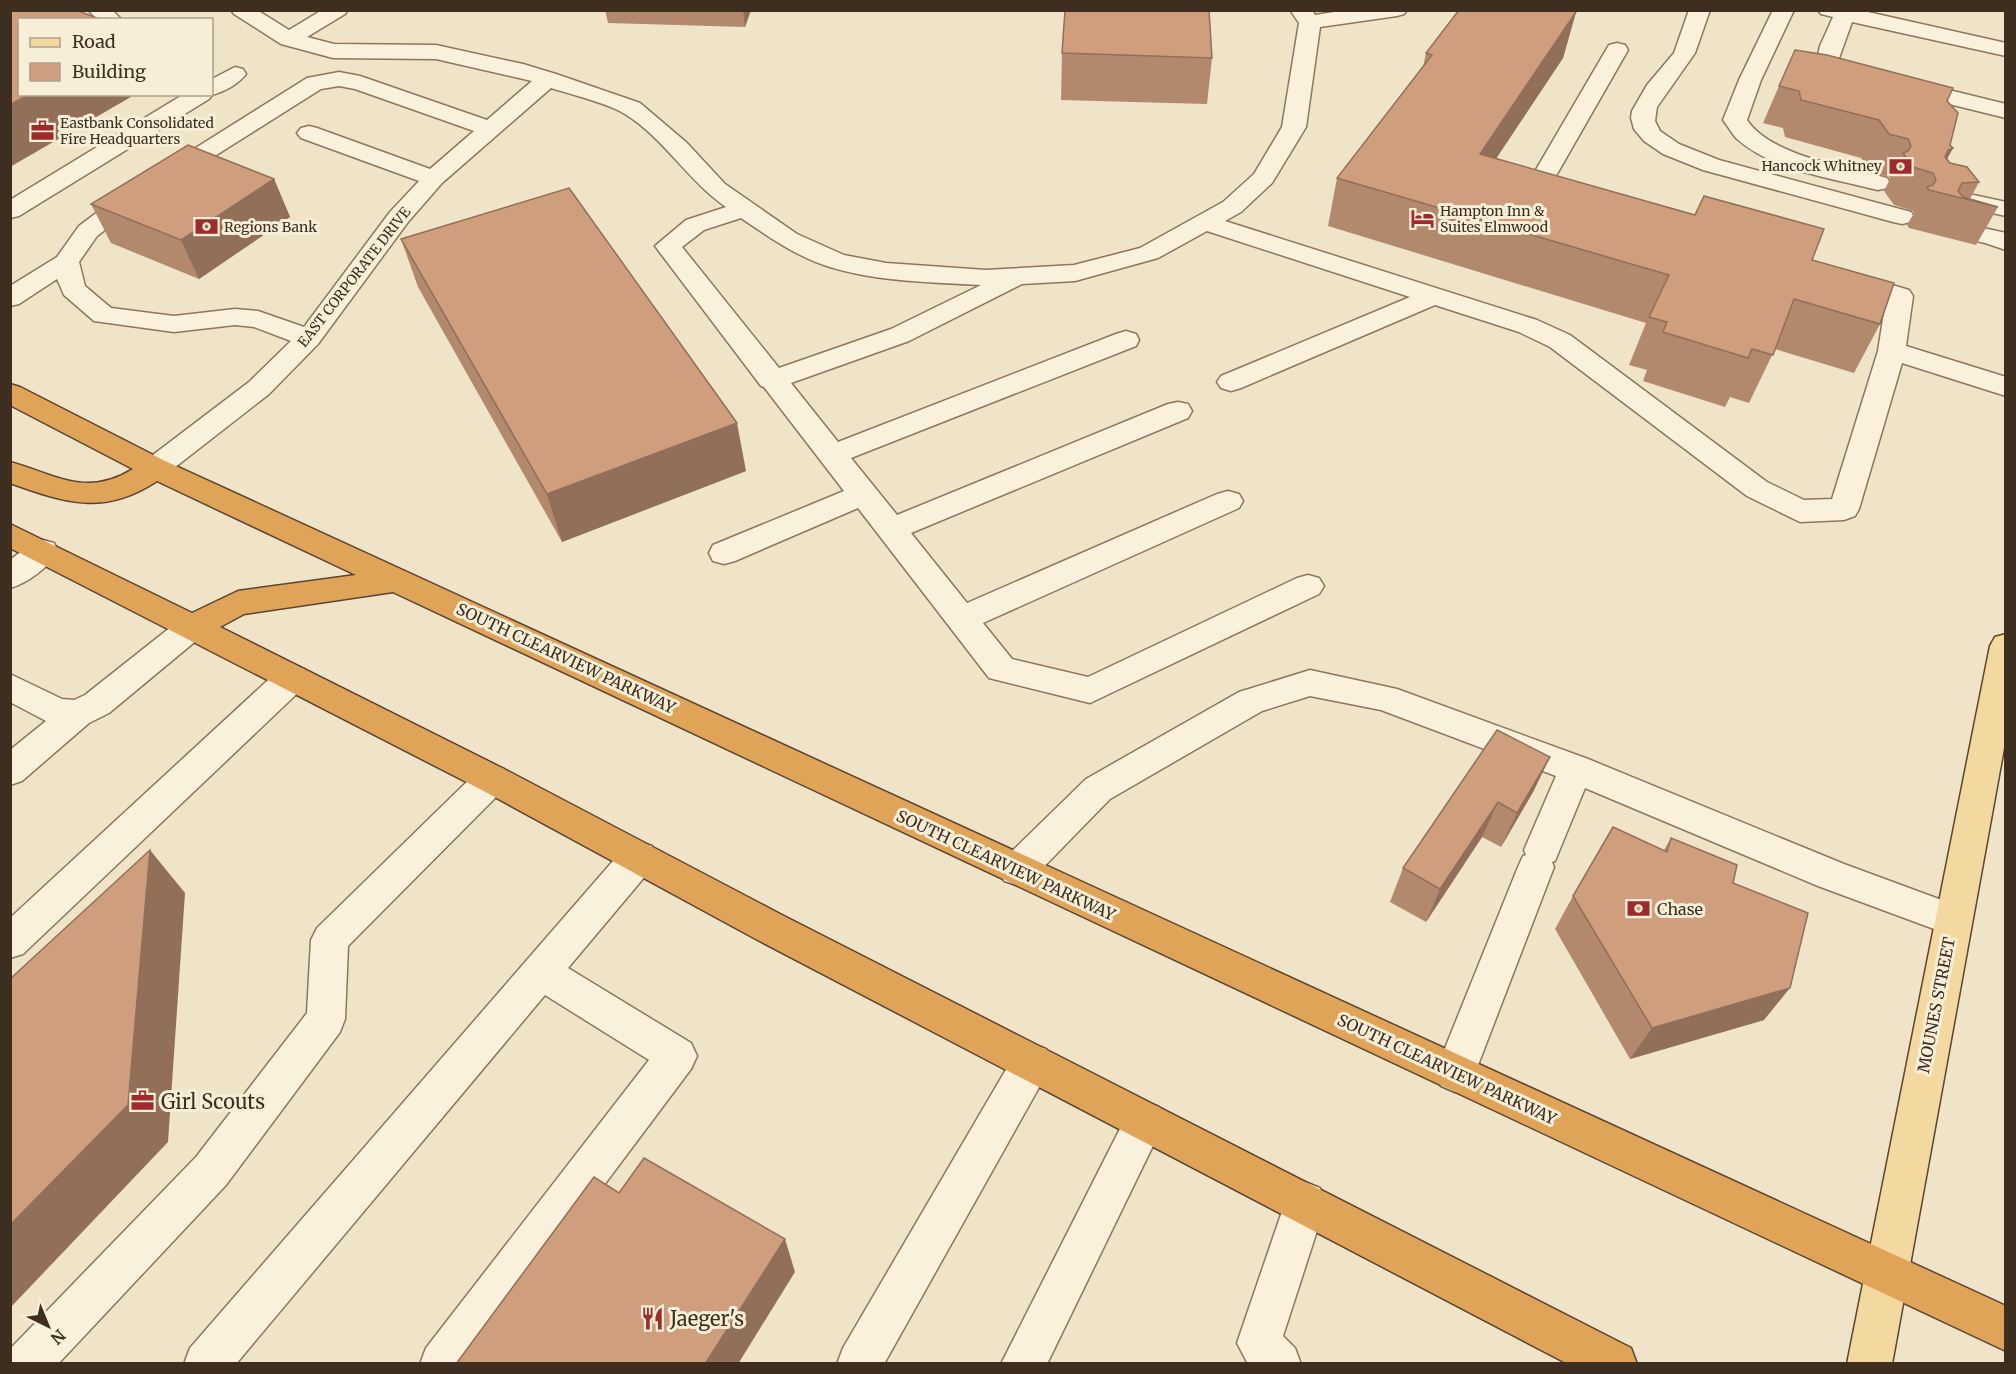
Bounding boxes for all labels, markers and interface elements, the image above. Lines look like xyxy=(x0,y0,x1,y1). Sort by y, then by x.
legend xyxy=(18,18,213,96)
text: Road xyxy=(72,30,116,53)
text: Building xyxy=(72,60,146,83)
place label: Eastbank Consolidated Fire Headquarters xyxy=(60,114,214,148)
office icon: Eastbank Consolidated Fire Headquarters xyxy=(29,118,55,144)
bank icon: Hancock Whitney xyxy=(1887,153,1913,179)
place label: Hancock Whitney xyxy=(1761,157,1883,175)
place label: Hampton Inn & Suites Elmwood xyxy=(1440,202,1549,236)
street label: EAST CORPORATE DRIVE xyxy=(294,203,414,351)
hotel icon: Hampton Inn & Suites Elmwood xyxy=(1409,206,1435,232)
bank icon: Regions Bank xyxy=(193,214,219,240)
place label: Regions Bank xyxy=(224,218,317,236)
street label: SOUTH CLEARVIEW PARKWAY xyxy=(453,598,679,718)
street label: SOUTH CLEARVIEW PARKWAY xyxy=(893,805,1119,925)
bank icon: Chase xyxy=(1626,896,1652,922)
place label: Chase xyxy=(1657,899,1703,919)
street label: MOUNES STREET xyxy=(1913,935,1959,1075)
street label: SOUTH CLEARVIEW PARKWAY xyxy=(1334,1009,1560,1129)
office icon: Girl Scouts xyxy=(130,1088,156,1114)
place label: Girl Scouts xyxy=(161,1089,265,1114)
north arrow xyxy=(18,1296,78,1356)
restaurant icon: Jaeger's xyxy=(639,1305,665,1331)
place label: Jaeger's xyxy=(669,1306,744,1331)
text: N xyxy=(47,1325,70,1349)

